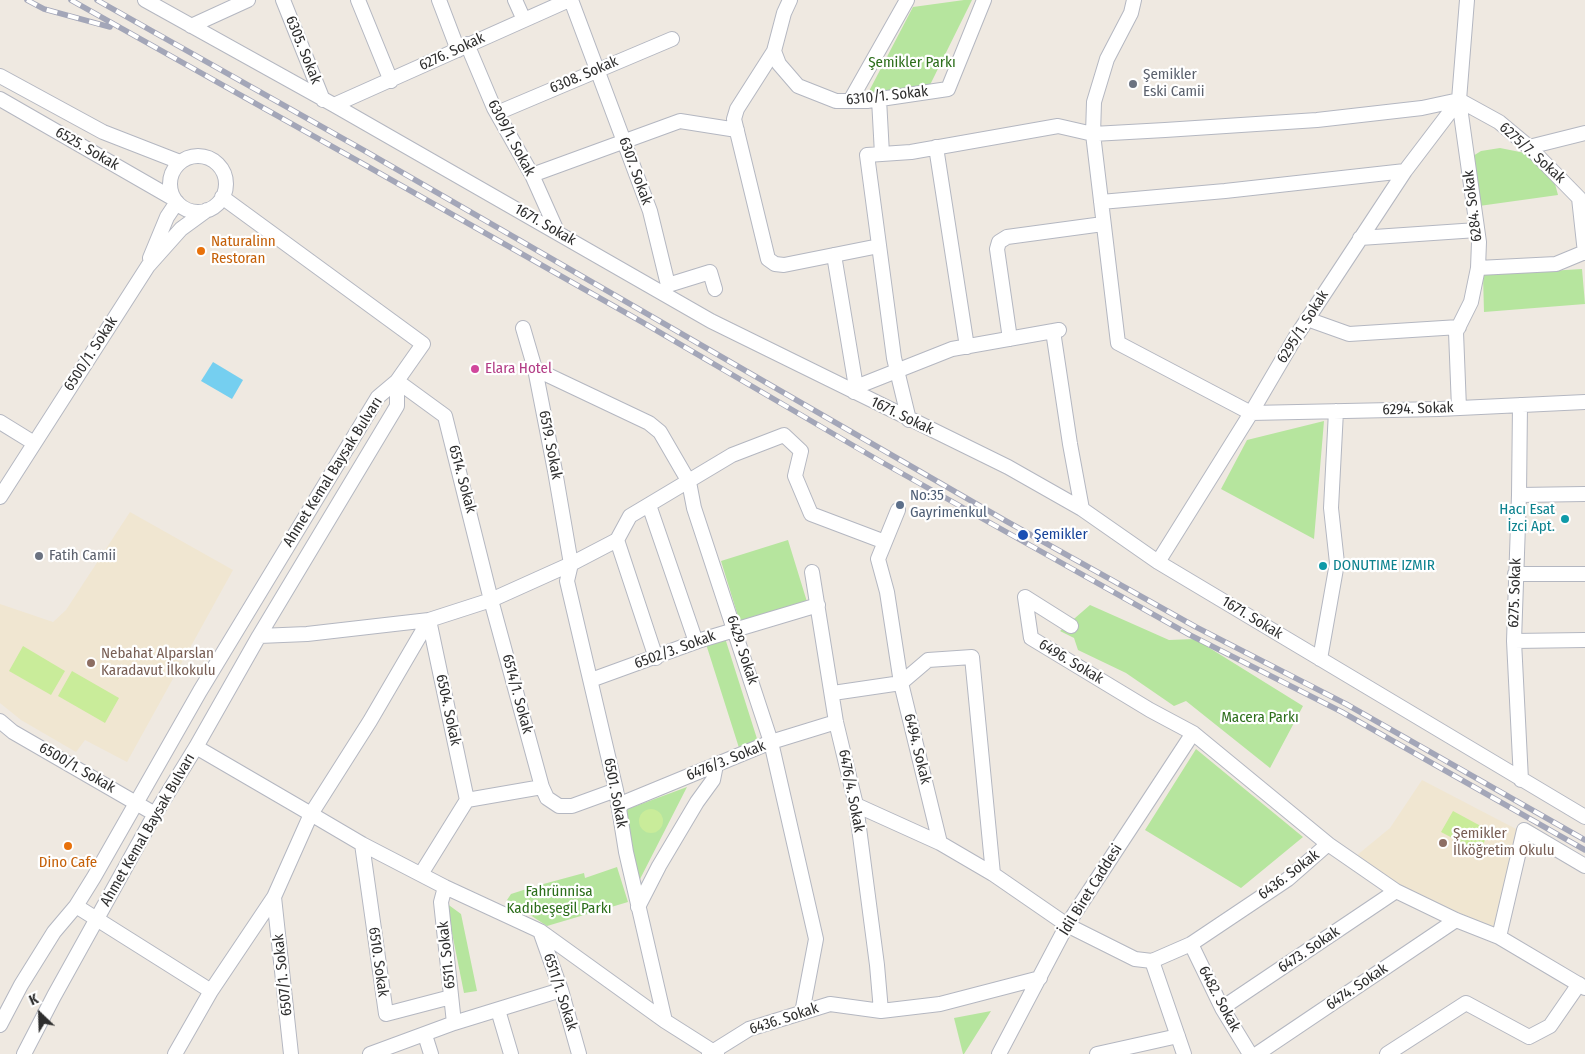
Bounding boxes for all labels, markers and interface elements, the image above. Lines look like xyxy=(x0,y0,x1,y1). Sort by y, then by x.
street label: 6305. Sokak xyxy=(281,13,325,87)
street label: 6276. Sokak xyxy=(416,29,488,75)
street label: 6308. Sokak xyxy=(547,53,621,97)
park label: Şemikler Parkı xyxy=(868,54,956,72)
place label: Şemikler Eski Camii xyxy=(1143,66,1205,101)
marker: Şemikler Eski Camii xyxy=(1127,78,1139,90)
street label: 6310/1. Sokak xyxy=(845,83,929,109)
street label: 6309/1. Sokak xyxy=(483,97,539,179)
street label: 6275/7. Sokak xyxy=(1495,119,1569,187)
street label: 6525. Sokak xyxy=(52,124,122,174)
street label: 6307. Sokak xyxy=(614,135,656,207)
street label: 6284. Sokak xyxy=(1460,169,1486,243)
street label: 1671. Sokak xyxy=(511,200,579,250)
place label: Naturalinn Restoran xyxy=(211,233,276,268)
marker: Naturalinn Restoran xyxy=(195,245,207,257)
street label: 6295/1. Sokak xyxy=(1273,287,1333,367)
street label: 6500/1. Sokak xyxy=(60,313,122,395)
place label: Elara Hotel xyxy=(485,360,552,378)
marker: Elara Hotel xyxy=(469,363,481,375)
street label: 1671. Sokak xyxy=(868,393,936,439)
street label: Ahmet Kemal Baysak Bulvarı xyxy=(279,394,387,550)
street label: 6294. Sokak xyxy=(1382,399,1454,419)
street label: 6519. Sokak xyxy=(535,409,565,481)
street label: 6514. Sokak xyxy=(444,443,480,515)
place label: No:35 Gayrimenkul xyxy=(910,487,987,522)
marker: No:35 Gayrimenkul xyxy=(894,499,906,511)
place label: Hacı Esat İzci Apt. xyxy=(1499,501,1555,536)
marker: Hacı Esat İzci Apt. xyxy=(1559,513,1571,525)
place label: Şemikler xyxy=(1034,526,1088,544)
marker: Şemikler xyxy=(1016,528,1030,542)
place label: Fatih Camii xyxy=(49,547,116,565)
marker: Fatih Camii xyxy=(33,550,45,562)
place label: DONUTIME IZMIR xyxy=(1333,557,1435,575)
street label: 6275. Sokak xyxy=(1505,558,1525,628)
marker: DONUTIME IZMIR xyxy=(1317,560,1329,572)
street label: 1671. Sokak xyxy=(1218,593,1286,643)
street label: 6429. Sokak xyxy=(722,613,762,687)
street label: 6502/3. Sokak xyxy=(632,627,718,673)
street label: 6496. Sokak xyxy=(1035,636,1107,688)
place label: Nebahat Alparslan Karadavut İlkokulu xyxy=(101,645,216,680)
street label: 6514/1. Sokak xyxy=(498,652,536,736)
marker: Nebahat Alparslan Karadavut İlkokulu xyxy=(85,657,97,669)
street label: 6504. Sokak xyxy=(432,673,464,747)
park label: Macera Parkı xyxy=(1221,709,1299,727)
street label: 6494. Sokak xyxy=(900,712,934,786)
street label: 6476/3. Sokak xyxy=(684,737,768,785)
street label: 6500/1. Sokak xyxy=(36,739,118,797)
street label: 6476/4. Sokak xyxy=(834,748,868,834)
street label: Ahmet Kemal Baysak Bulvarı xyxy=(97,750,199,910)
street label: 6501. Sokak xyxy=(599,757,631,829)
place label: Şemikler İlköğretim Okulu xyxy=(1453,825,1555,860)
marker: Şemikler İlköğretim Okulu xyxy=(1437,837,1449,849)
marker: Dino Cafe xyxy=(62,840,74,852)
street label: İdil Biret Caddesi xyxy=(1056,841,1126,939)
street label: 6436. Sokak xyxy=(1255,846,1323,904)
place label: Dino Cafe xyxy=(39,854,97,872)
park label: Fahrünnisa Kadıbeşegil Parkı xyxy=(507,883,611,918)
street label: 6511. Sokak xyxy=(434,920,460,990)
street label: 6473. Sokak xyxy=(1275,923,1343,977)
street label: 6510. Sokak xyxy=(364,926,392,998)
street label: 6507/1. Sokak xyxy=(270,933,296,1017)
street label: 6511/1. Sokak xyxy=(539,951,581,1033)
street label: 6474. Sokak xyxy=(1323,960,1391,1014)
street label: 6482. Sokak xyxy=(1194,963,1244,1035)
north arrow xyxy=(15,989,65,1039)
text: K xyxy=(27,990,41,1009)
street label: 6436. Sokak xyxy=(747,999,821,1039)

